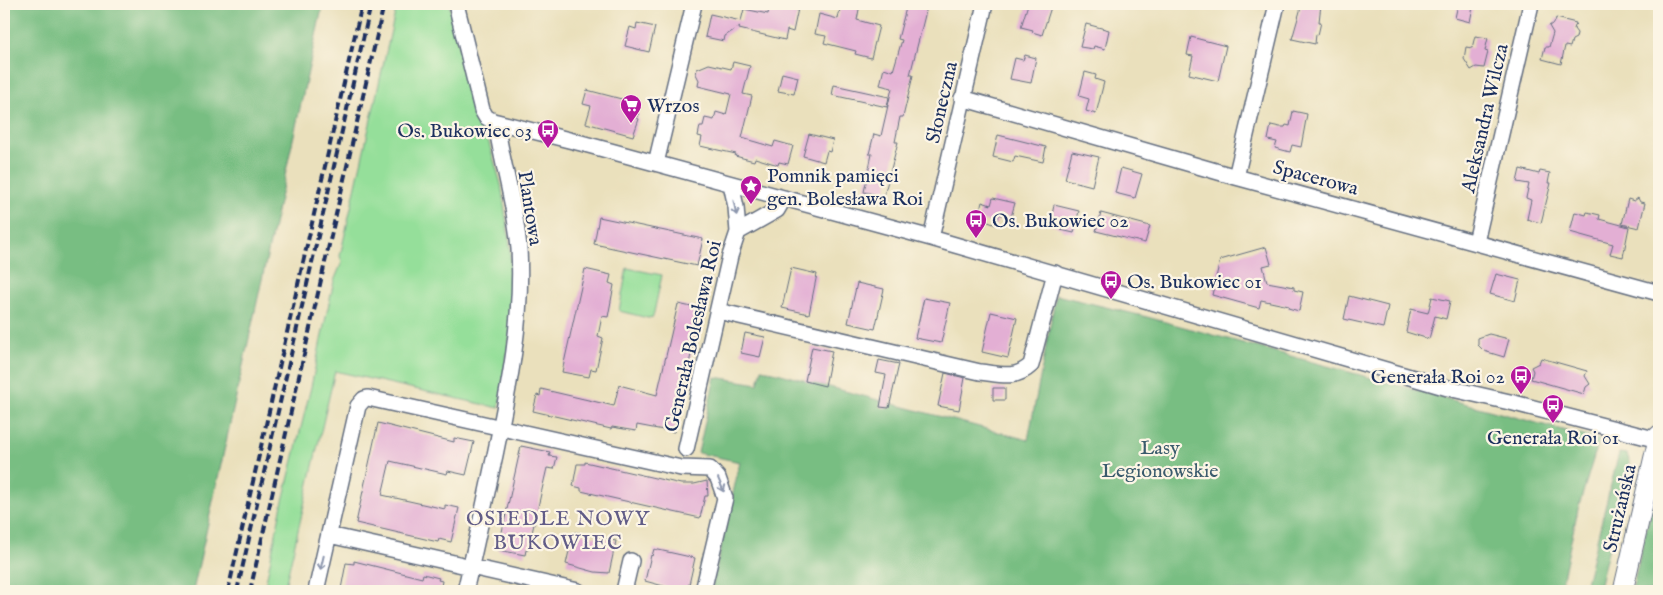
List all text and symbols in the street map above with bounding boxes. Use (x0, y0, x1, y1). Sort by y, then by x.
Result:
street label: Aleksandra Wilcza (1456, 41, 1515, 196)
street label: Słoneczna (921, 59, 964, 146)
supermarket icon: Wrzos (619, 93, 643, 124)
place label: Wrzos (647, 94, 699, 119)
bus stop icon: Os. Bukowiec 03 (536, 118, 560, 149)
place label: Os. Bukowiec 03 (397, 119, 532, 144)
street label: Spacerowa (1270, 155, 1361, 202)
place label: Pomnik pamięci gen. Bolesława Roi (767, 164, 923, 212)
street label: Plantowa (511, 169, 548, 248)
place icon: Pomnik pamięci gen. Bolesława Roi (739, 174, 763, 205)
one-way arrow (731, 199, 740, 215)
bus stop icon: Os. Bukowiec 02 (964, 208, 988, 239)
place label: Os. Bukowiec 02 (992, 209, 1129, 234)
street label: Generała Bolesława Roi (659, 238, 728, 435)
bus stop icon: Os. Bukowiec 01 (1099, 269, 1123, 300)
place label: Os. Bukowiec 01 (1127, 270, 1262, 295)
bus stop icon: Generała Roi 02 (1509, 364, 1533, 395)
place label: Generała Roi 02 (1371, 365, 1505, 390)
bus stop icon: Generała Roi 01 (1541, 393, 1565, 424)
place label: Generała Roi 01 (1487, 426, 1619, 451)
park label: Lasy Legionowskie (1102, 436, 1218, 484)
street label: Strużańska (1598, 461, 1643, 555)
one-way arrow (716, 477, 726, 492)
district label: OSIEDLE NOWY BUKOWIEC (466, 506, 651, 557)
one-way arrow (317, 555, 326, 571)

